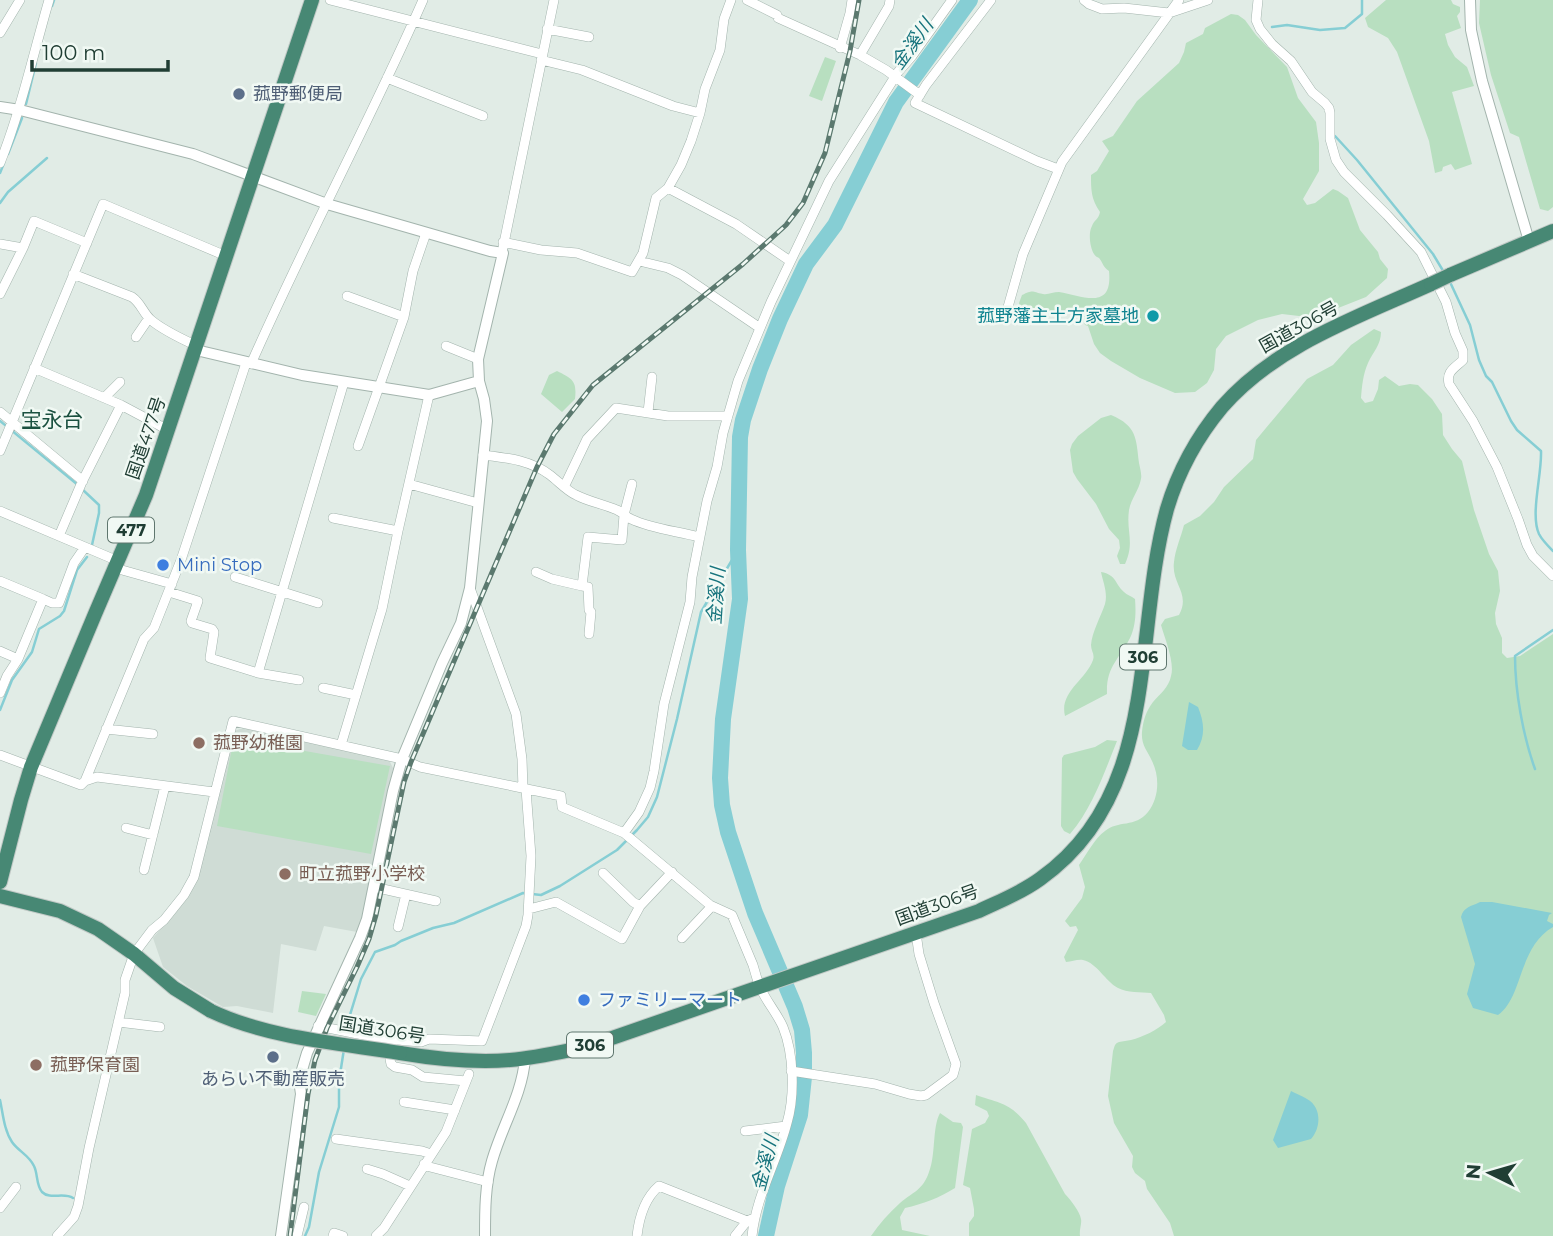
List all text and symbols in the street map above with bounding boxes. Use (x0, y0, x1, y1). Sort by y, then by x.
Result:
water label: 金溪川 (886, 13, 939, 74)
scale bar (32, 28, 168, 72)
text: 100 m (42, 40, 105, 65)
place label: 菰野郵便局 (253, 83, 343, 105)
marker: 菰野郵便局 (231, 86, 247, 102)
street label: 国道306号 (1256, 296, 1342, 358)
place label: 菰野藩主土方家墓地 (977, 305, 1139, 327)
marker: 菰野藩主土方家墓地 (1145, 308, 1161, 324)
street label: 国道477号 (122, 394, 170, 482)
district label: 宝永台 (21, 407, 84, 432)
road number: 477 (108, 517, 154, 542)
place label: Mini Stop (177, 554, 262, 576)
marker: Mini Stop (155, 557, 171, 573)
water label: 金溪川 (703, 565, 730, 625)
road number: 306 (1120, 644, 1166, 670)
place label: 菰野幼稚園 (213, 732, 303, 754)
marker: 菰野幼稚園 (191, 735, 207, 751)
place label: 町立菰野小学校 (299, 863, 425, 885)
marker: 町立菰野小学校 (277, 866, 293, 882)
street label: 国道306号 (892, 880, 982, 930)
place label: ファミリーマート (598, 989, 742, 1011)
marker: ファミリーマート (576, 992, 592, 1008)
street label: 国道306号 (337, 1012, 427, 1048)
road number: 306 (567, 1032, 613, 1058)
marker: あらい不動産販売 (265, 1049, 281, 1065)
place label: 菰野保育園 (50, 1054, 140, 1076)
marker: 菰野保育園 (28, 1057, 44, 1073)
place label: あらい不動産販売 (201, 1068, 345, 1090)
water label: 金溪川 (747, 1131, 784, 1194)
north arrow (1455, 1138, 1525, 1208)
text: N (1461, 1163, 1486, 1180)

